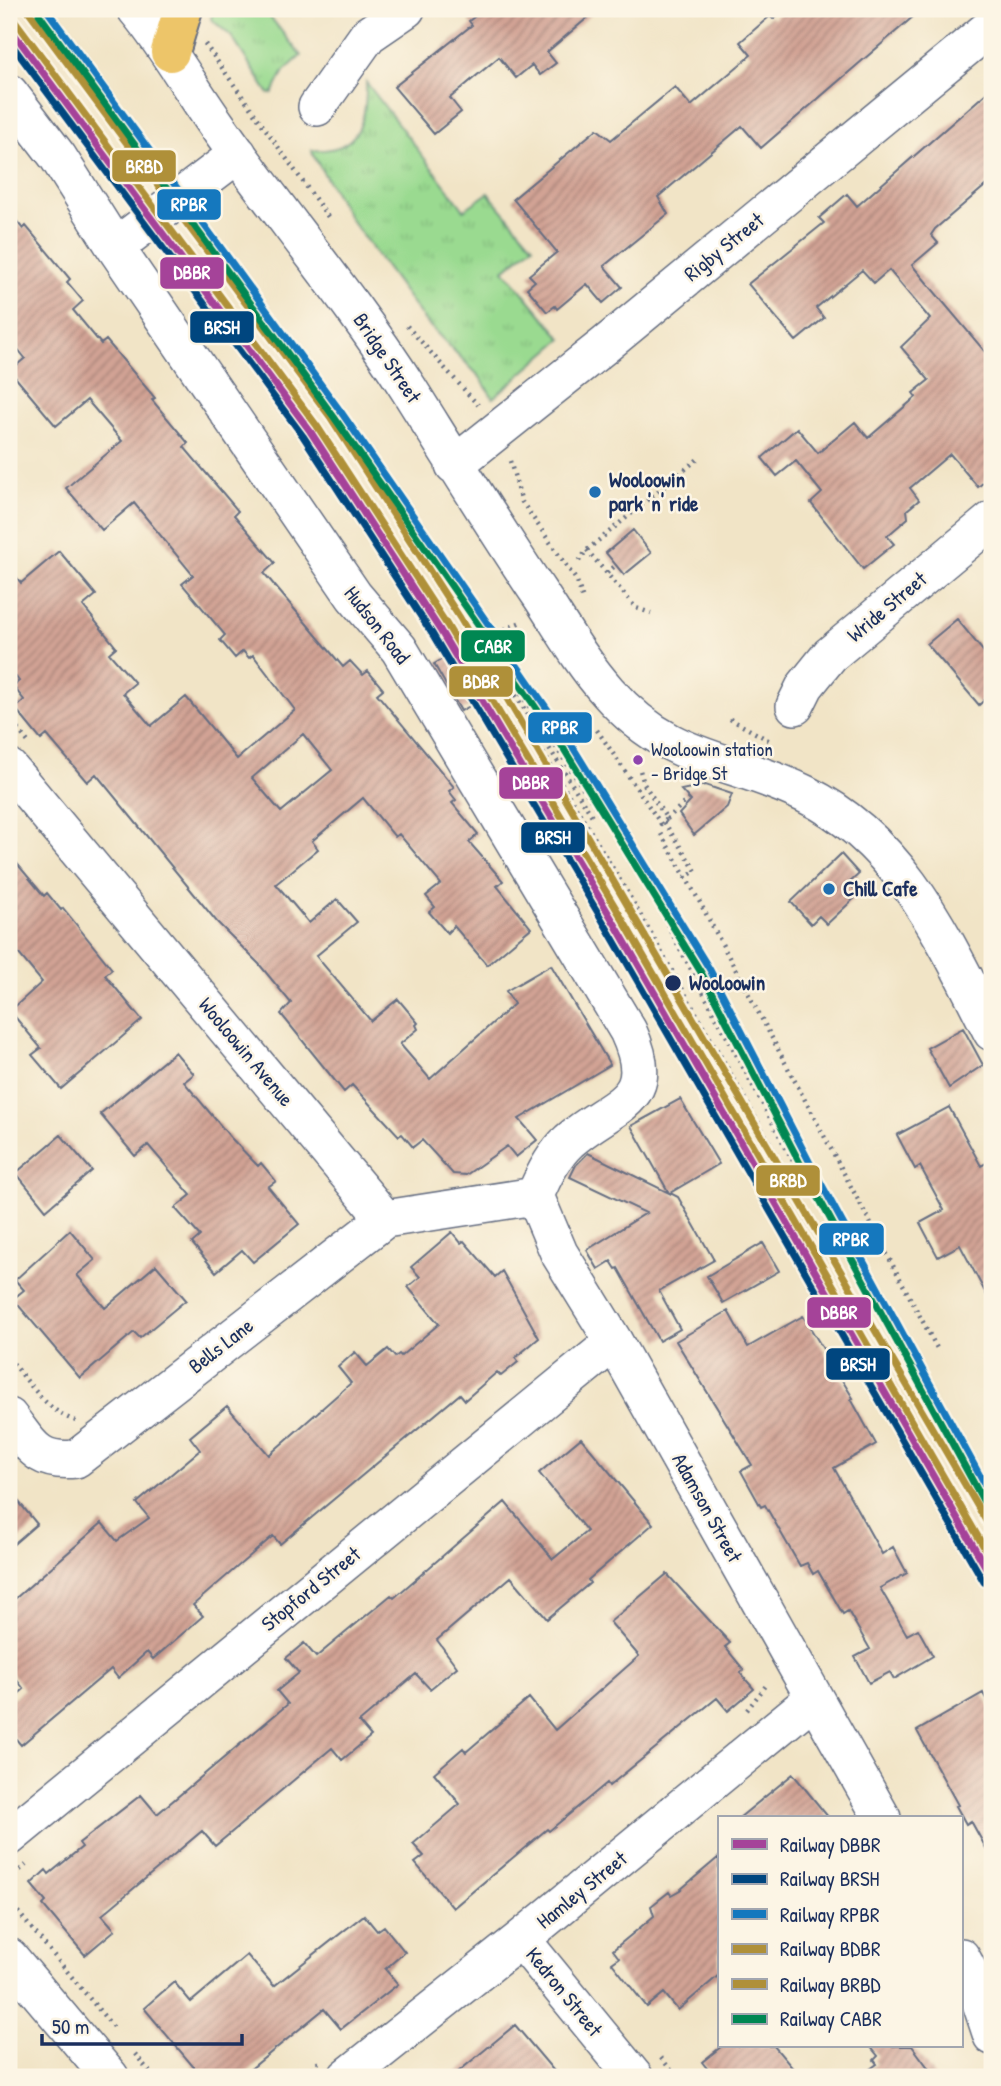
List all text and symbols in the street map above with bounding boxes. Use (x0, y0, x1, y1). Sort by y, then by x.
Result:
line badge: BRBD (111, 149, 177, 183)
text: BRBD (126, 153, 163, 179)
line badge: RPBR (156, 188, 222, 221)
text: RPBR (171, 191, 207, 217)
street label: Rigby Street (678, 205, 770, 288)
line badge: DBBR (159, 256, 225, 290)
text: DBBR (174, 259, 211, 285)
street label: Bridge Street (347, 307, 429, 409)
line badge: BRSH (189, 310, 255, 344)
text: BRSH (204, 314, 240, 340)
place label: Wooloowin park 'n' ride (609, 465, 699, 519)
marker: Wooloowin park 'n' ride (587, 484, 603, 500)
street label: Wride Street (841, 564, 933, 649)
street label: Hudson Road (338, 580, 417, 670)
line badge: CABR (460, 629, 526, 663)
text: CABR (474, 633, 512, 659)
line badge: BDBR (448, 665, 514, 698)
text: BDBR (463, 668, 500, 694)
line badge: RPBR (527, 711, 593, 744)
text: RPBR (542, 714, 578, 740)
place label: Wooloowin station - Bridge St (651, 736, 773, 786)
marker: Wooloowin station - Bridge St (631, 753, 645, 767)
line badge: DBBR (498, 766, 564, 800)
text: DBBR (513, 769, 550, 795)
line badge: BRSH (520, 821, 586, 854)
text: BRSH (535, 824, 571, 850)
place label: Chill Cafe (843, 874, 918, 903)
marker: Chill Cafe (821, 881, 837, 897)
place label: Wooloowin (689, 968, 765, 997)
marker: Wooloowin (663, 973, 683, 993)
street label: Wooloowin Avenue (192, 991, 301, 1112)
line badge: BRBD (755, 1164, 821, 1197)
text: BRBD (770, 1167, 807, 1193)
line badge: RPBR (818, 1222, 885, 1256)
text: RPBR (833, 1226, 869, 1252)
line badge: DBBR (806, 1296, 872, 1329)
text: DBBR (821, 1299, 858, 1325)
street label: Bells Lane (182, 1311, 259, 1380)
line badge: BRSH (825, 1347, 891, 1381)
text: BRSH (840, 1351, 876, 1377)
street label: Adamson Street (665, 1448, 750, 1568)
street label: Stopford Street (255, 1539, 367, 1638)
legend (718, 1816, 962, 2048)
text: Railway DBBR (780, 1830, 881, 1859)
street label: Hamley Street (530, 1844, 634, 1935)
text: Railway BRSH (780, 1864, 880, 1893)
text: Railway RPBR (780, 1900, 880, 1929)
text: Railway BDBR (780, 1934, 881, 1963)
street label: Kedron Street (519, 1941, 610, 2043)
text: Railway BRBD (780, 1970, 881, 1999)
scale bar (42, 2002, 242, 2046)
text: Railway CABR (780, 2004, 882, 2033)
text: 50 m (52, 2012, 89, 2041)

